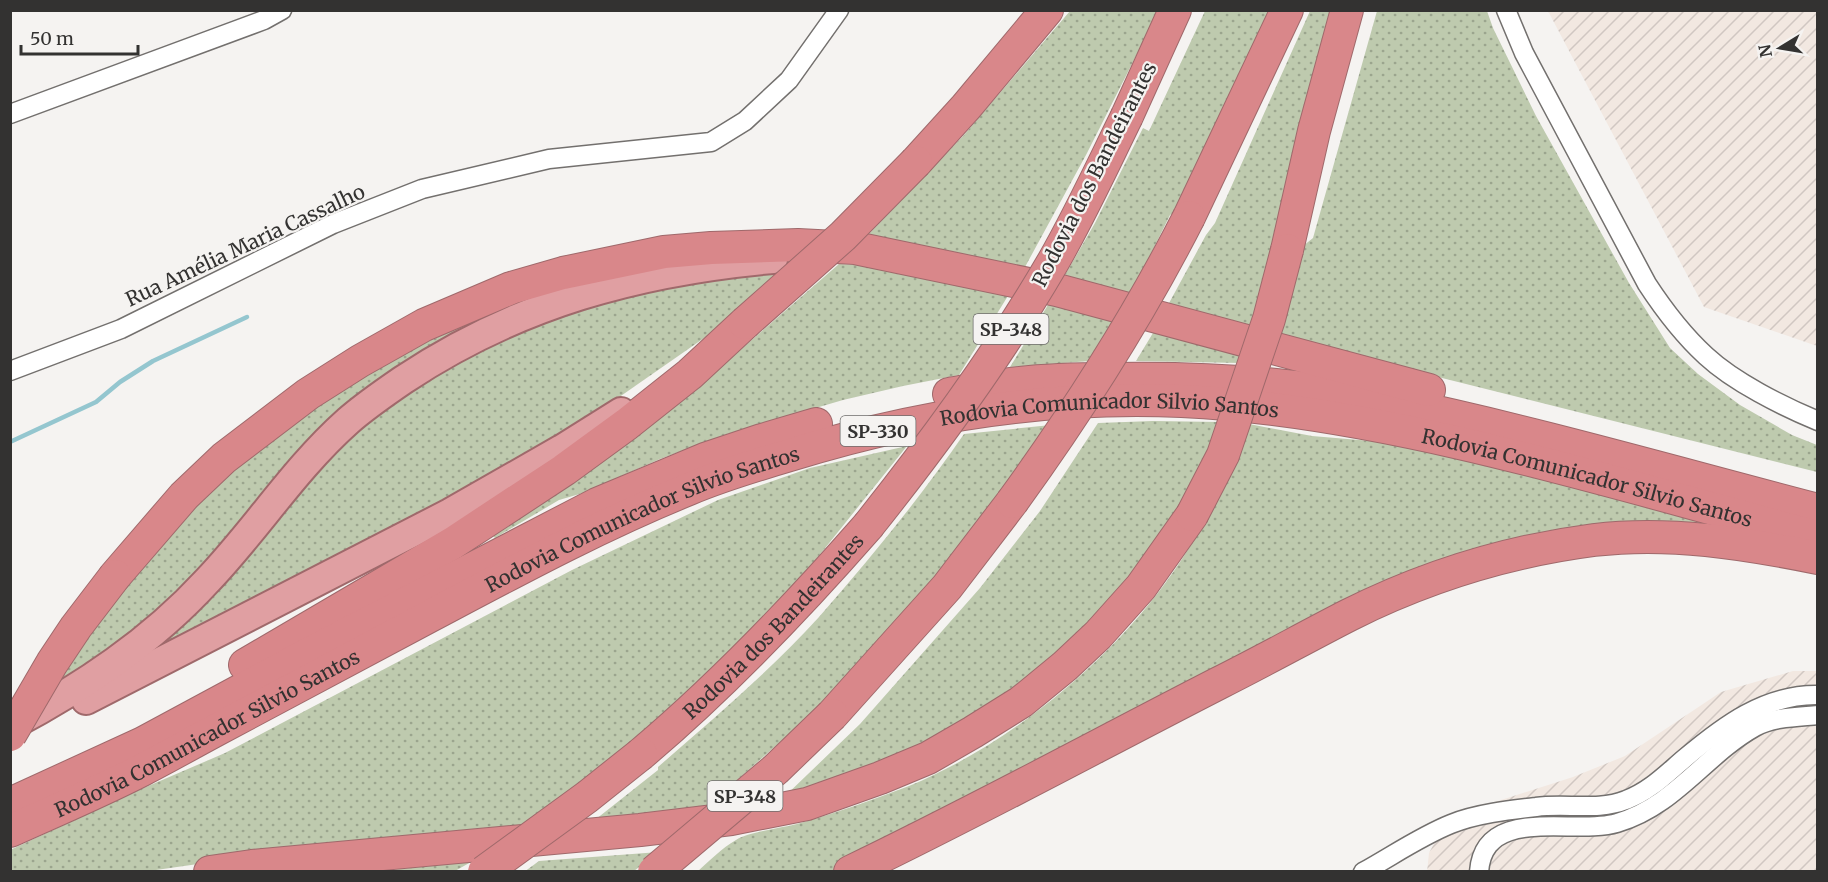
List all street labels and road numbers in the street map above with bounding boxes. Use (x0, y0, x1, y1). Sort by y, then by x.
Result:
street label: Rodovia dos Bandeirantes (1026, 58, 1162, 290)
street label: Rua Amélia Maria Cassalho (121, 178, 369, 312)
road number: SP-348 (974, 314, 1048, 344)
street label: Rodovia Comunicador Silvio Santos (938, 388, 1280, 430)
road number: SP-330 (840, 416, 916, 446)
street label: Rodovia Comunicador Silvio Santos (1420, 422, 1755, 532)
street label: Rodovia Comunicador Silvio Santos (481, 440, 802, 597)
street label: Rodovia dos Bandeirantes (677, 528, 868, 724)
street label: Rodovia Comunicador Silvio Santos (50, 643, 364, 822)
road number: SP-348 (708, 781, 783, 811)

